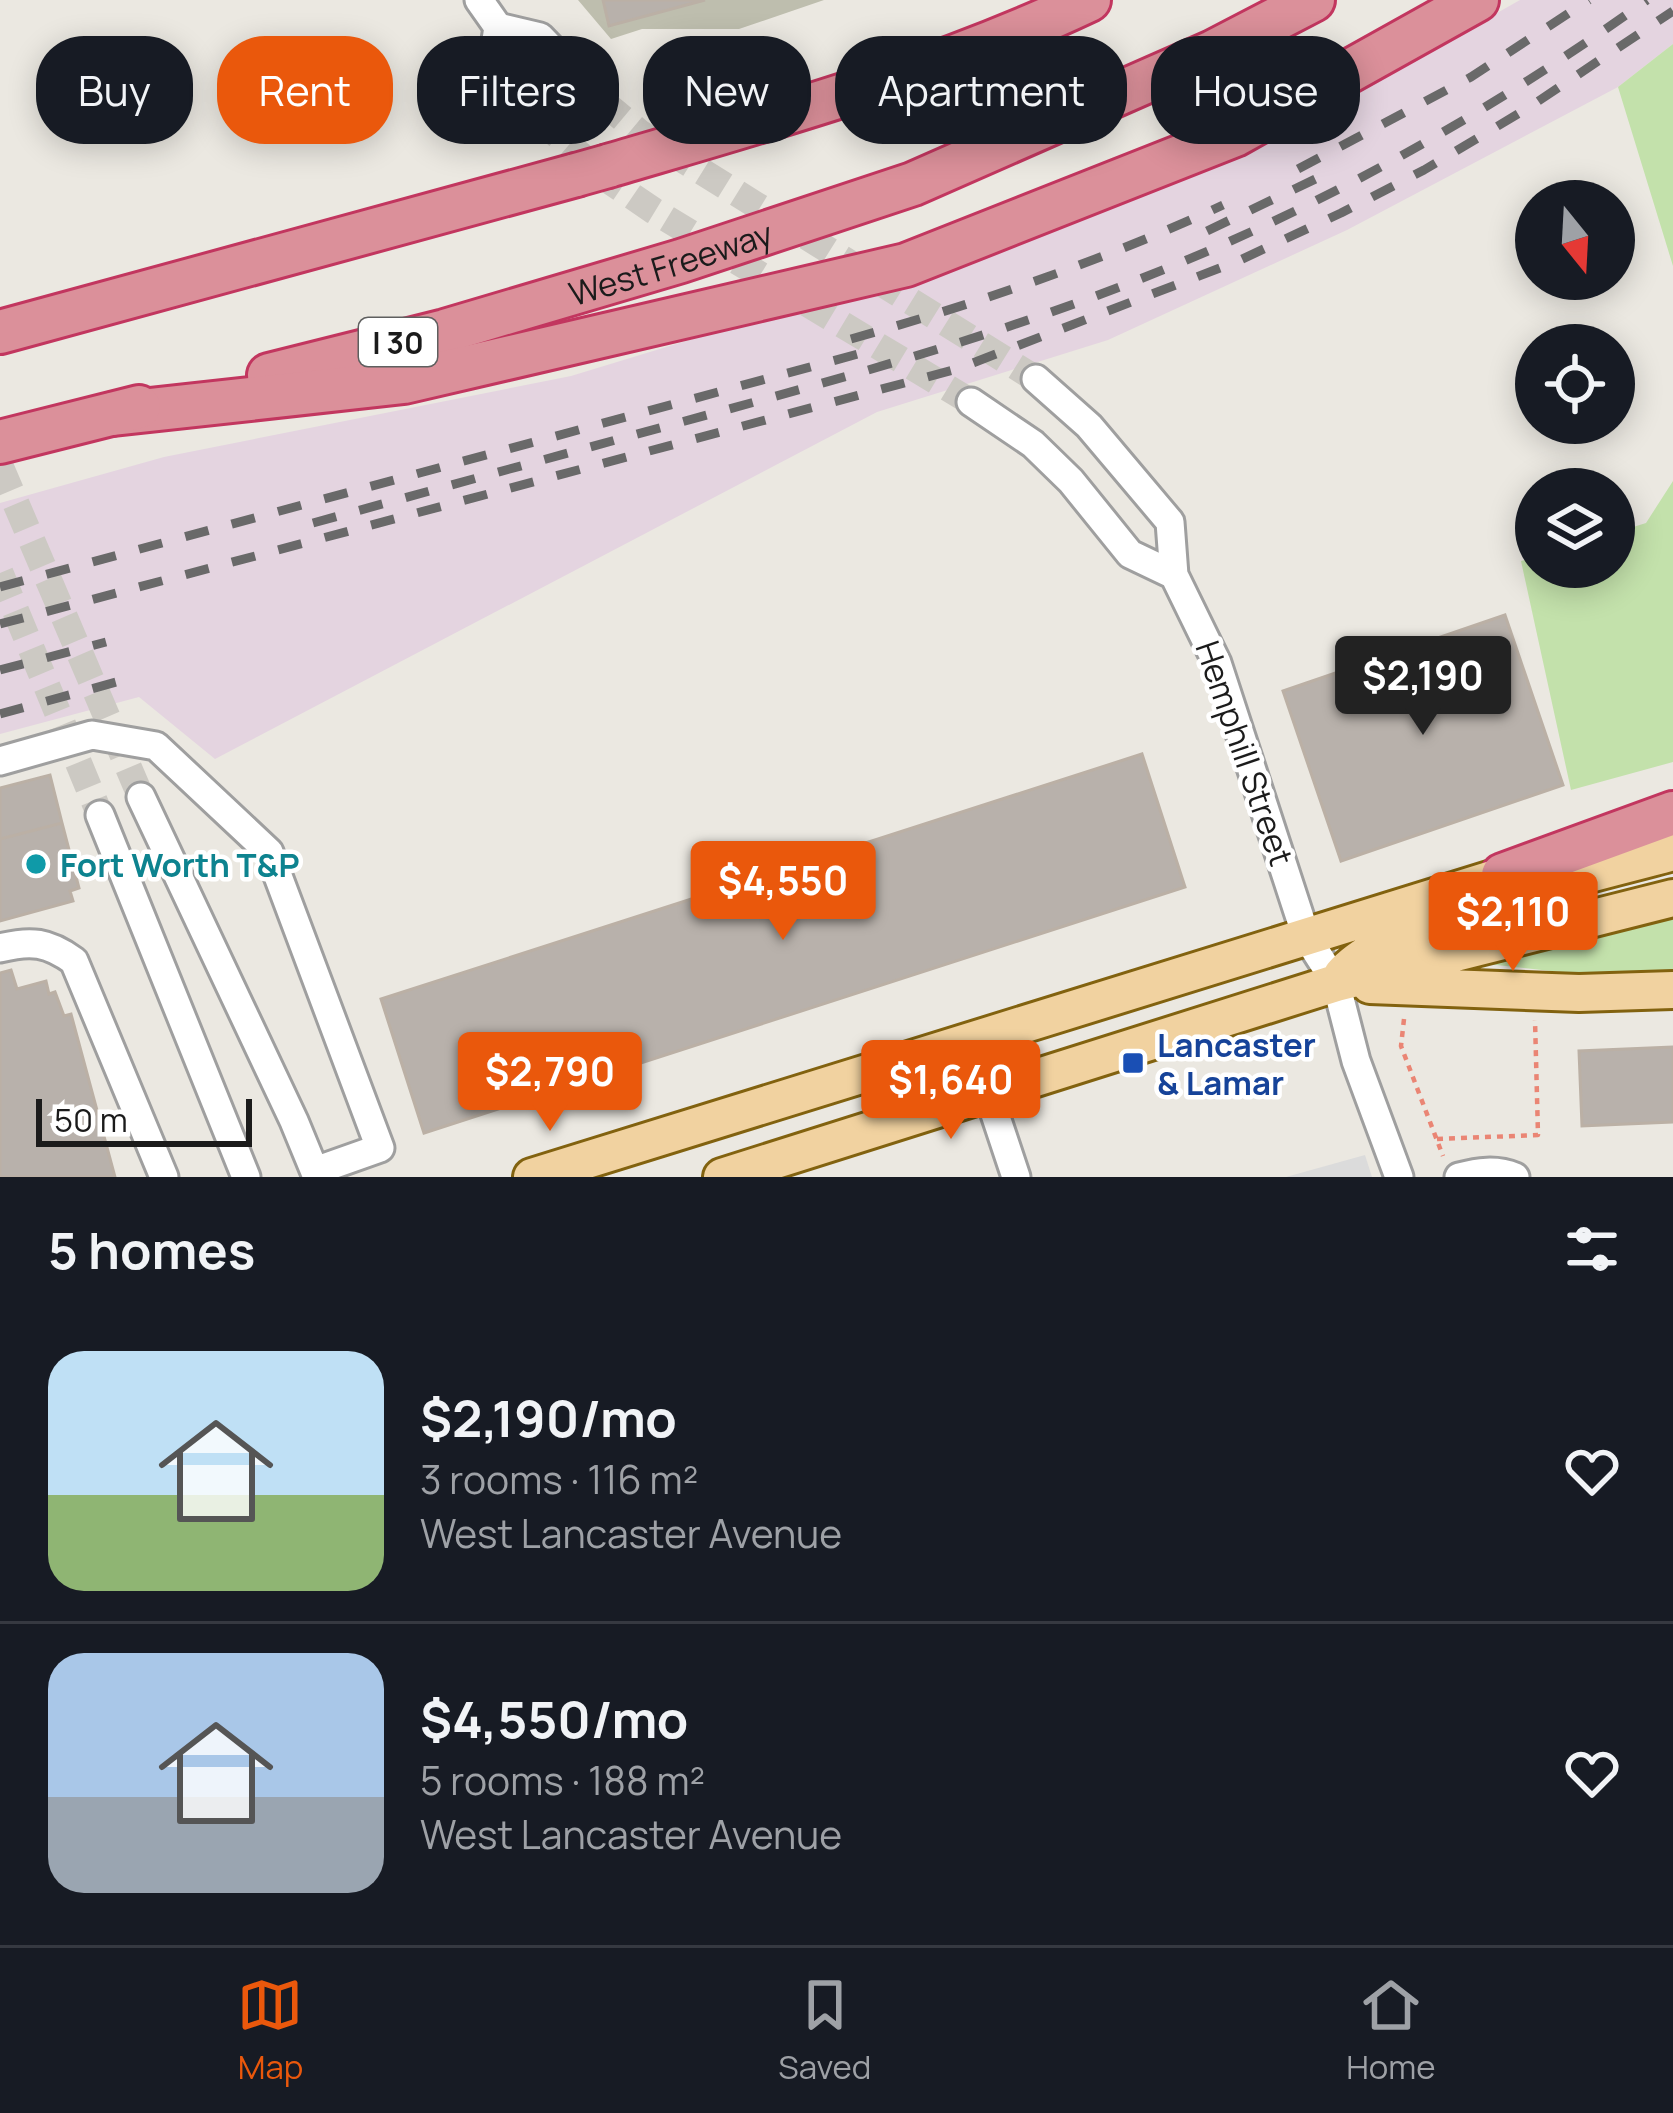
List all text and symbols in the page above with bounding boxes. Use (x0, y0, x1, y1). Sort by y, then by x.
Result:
chip: Buy (36, 36, 193, 144)
chip: Rent (217, 36, 393, 144)
chip: Filters (417, 36, 619, 144)
chip: New (643, 36, 811, 144)
chip: Apartment (835, 36, 1127, 144)
chip: House (1151, 36, 1360, 144)
north arrow (1515, 180, 1635, 300)
map controls (1515, 180, 1635, 588)
street label: West Freeway (564, 210, 778, 316)
road number: I 30 (359, 318, 437, 366)
button: locate (1515, 324, 1635, 444)
button: layers (1515, 468, 1635, 588)
street label: Hemphill Street (1185, 635, 1305, 871)
pin: $2,190 (1325, 636, 1521, 738)
text: $2,190 (1362, 648, 1484, 702)
pin: $4,550 (685, 841, 881, 943)
place label: Fort Worth T&P (60, 842, 300, 887)
marker: Fort Worth T&P (23, 851, 49, 877)
text: $4,550 (718, 853, 848, 907)
pin: $2,110 (1415, 872, 1611, 974)
text: $2,110 (1456, 884, 1570, 938)
place label: Lancaster & Lamar (1157, 1022, 1316, 1105)
pin: $2,790 (452, 1032, 648, 1134)
pin: $1,640 (853, 1040, 1049, 1142)
text: $2,790 (485, 1044, 615, 1098)
marker: Lancaster & Lamar (1120, 1050, 1146, 1076)
text: $1,640 (888, 1052, 1014, 1106)
scale bar (36, 1093, 252, 1146)
text: 50 m (54, 1097, 128, 1142)
text: 5 homes (48, 1215, 255, 1284)
icon: filters (1559, 1216, 1625, 1282)
text: $2,190/mo (420, 1383, 677, 1452)
icon: home (144, 1399, 288, 1543)
icon: heart (1559, 1438, 1625, 1504)
text: 3 rooms · 116 m² (420, 1452, 698, 1506)
text: West Lancaster Avenue (420, 1506, 842, 1560)
text: $4,550/mo (420, 1684, 688, 1753)
icon: home (144, 1701, 288, 1845)
icon: heart (1559, 1740, 1625, 1806)
text: 5 rooms · 188 m² (420, 1753, 705, 1807)
text: West Lancaster Avenue (420, 1807, 842, 1861)
tab: Map (237, 1972, 303, 2089)
tab: Saved (778, 1972, 871, 2089)
tab: Home (1346, 1972, 1436, 2089)

